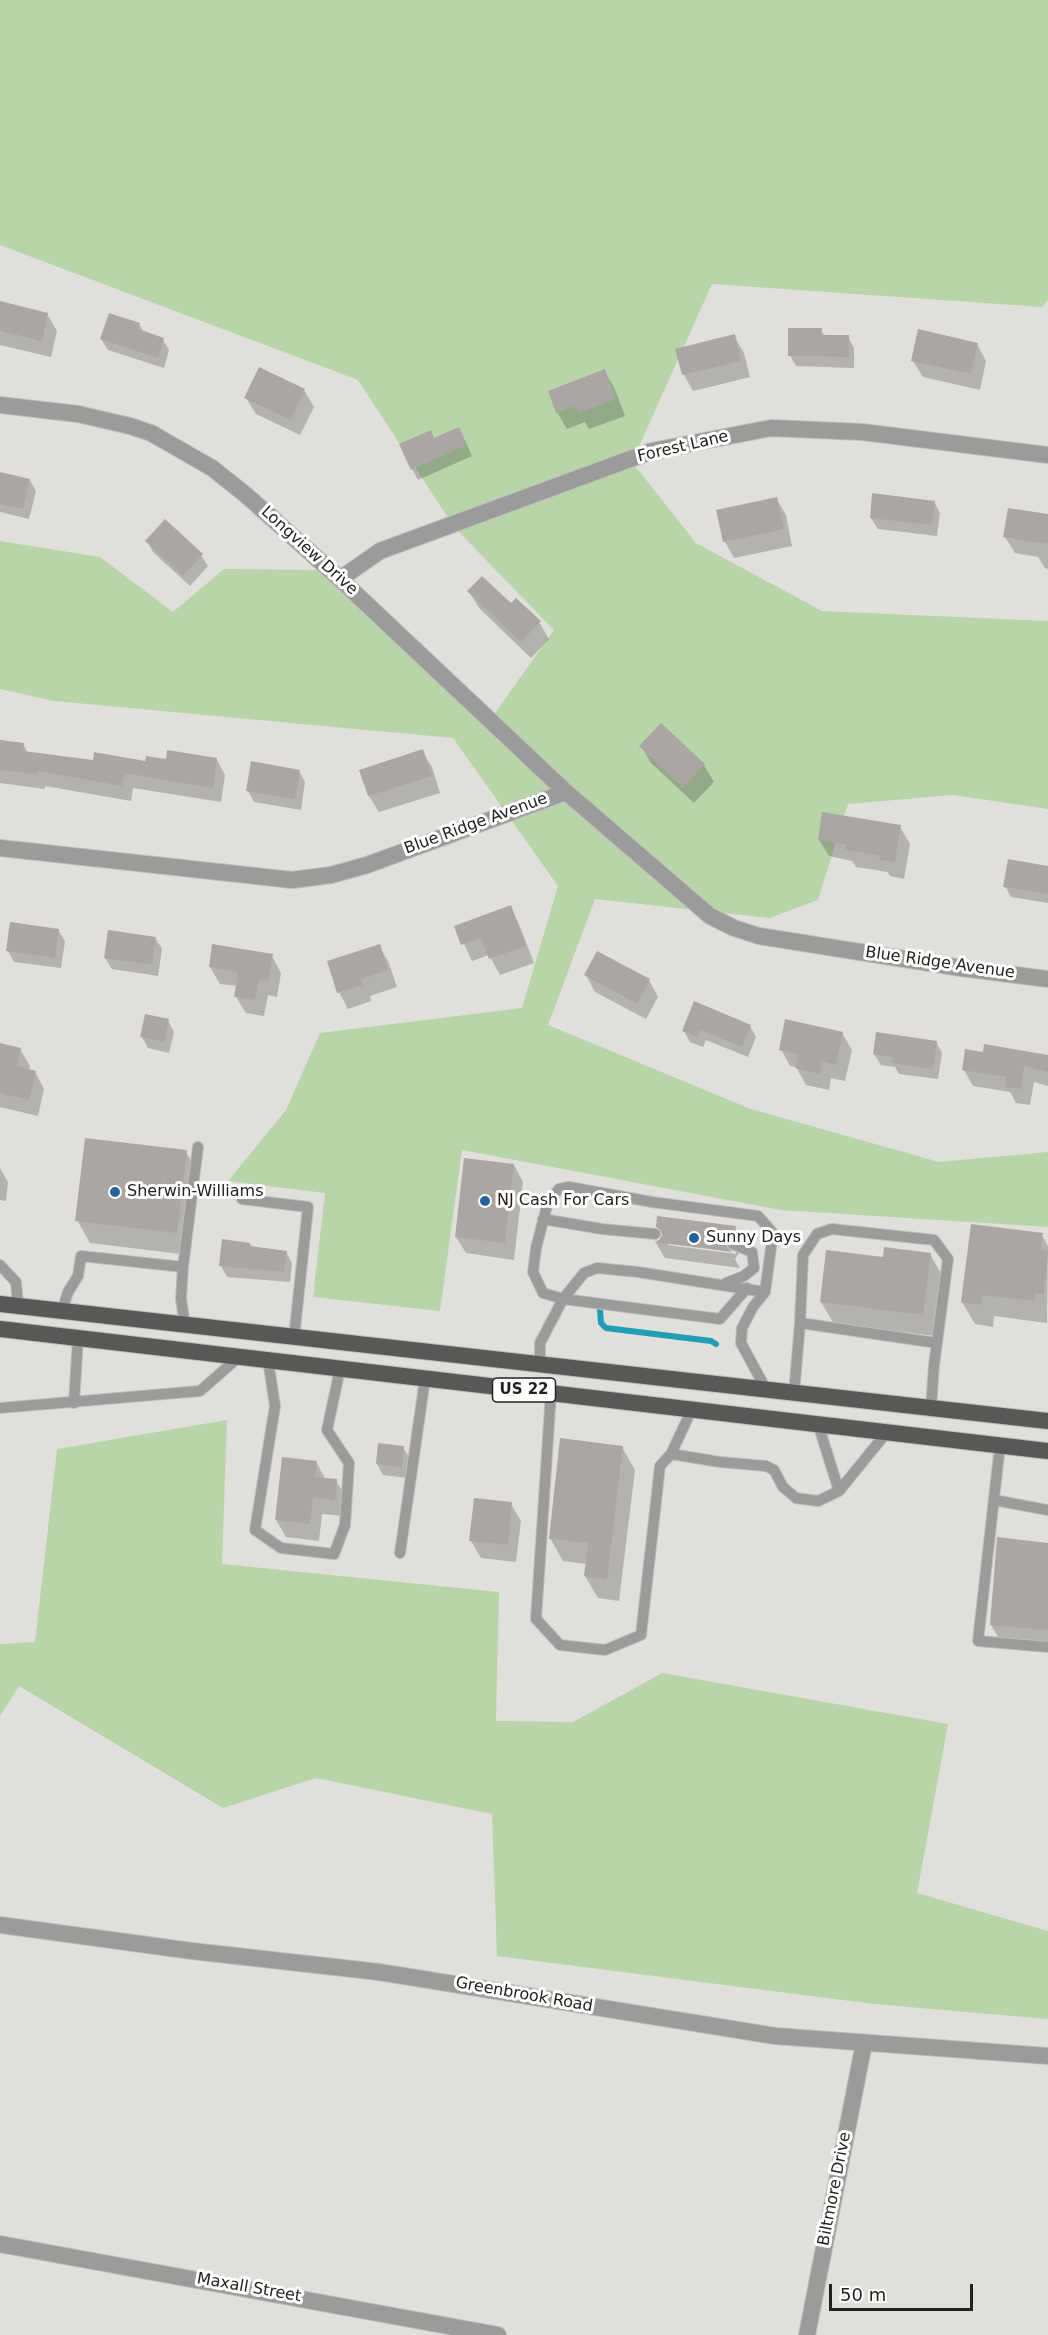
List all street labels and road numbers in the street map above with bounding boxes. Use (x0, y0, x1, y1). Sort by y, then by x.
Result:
street label: Forest Lane (636, 427, 730, 467)
street label: Longview Drive (257, 503, 361, 599)
street label: Blue Ridge Avenue (402, 789, 550, 859)
street label: Blue Ridge Avenue (864, 943, 1016, 983)
road number: US 22 (492, 1378, 556, 1402)
street label: Greenbrook Road (454, 1973, 594, 2017)
street label: Biltmore Drive (815, 2131, 855, 2247)
street label: Maxall Street (195, 2269, 303, 2307)

